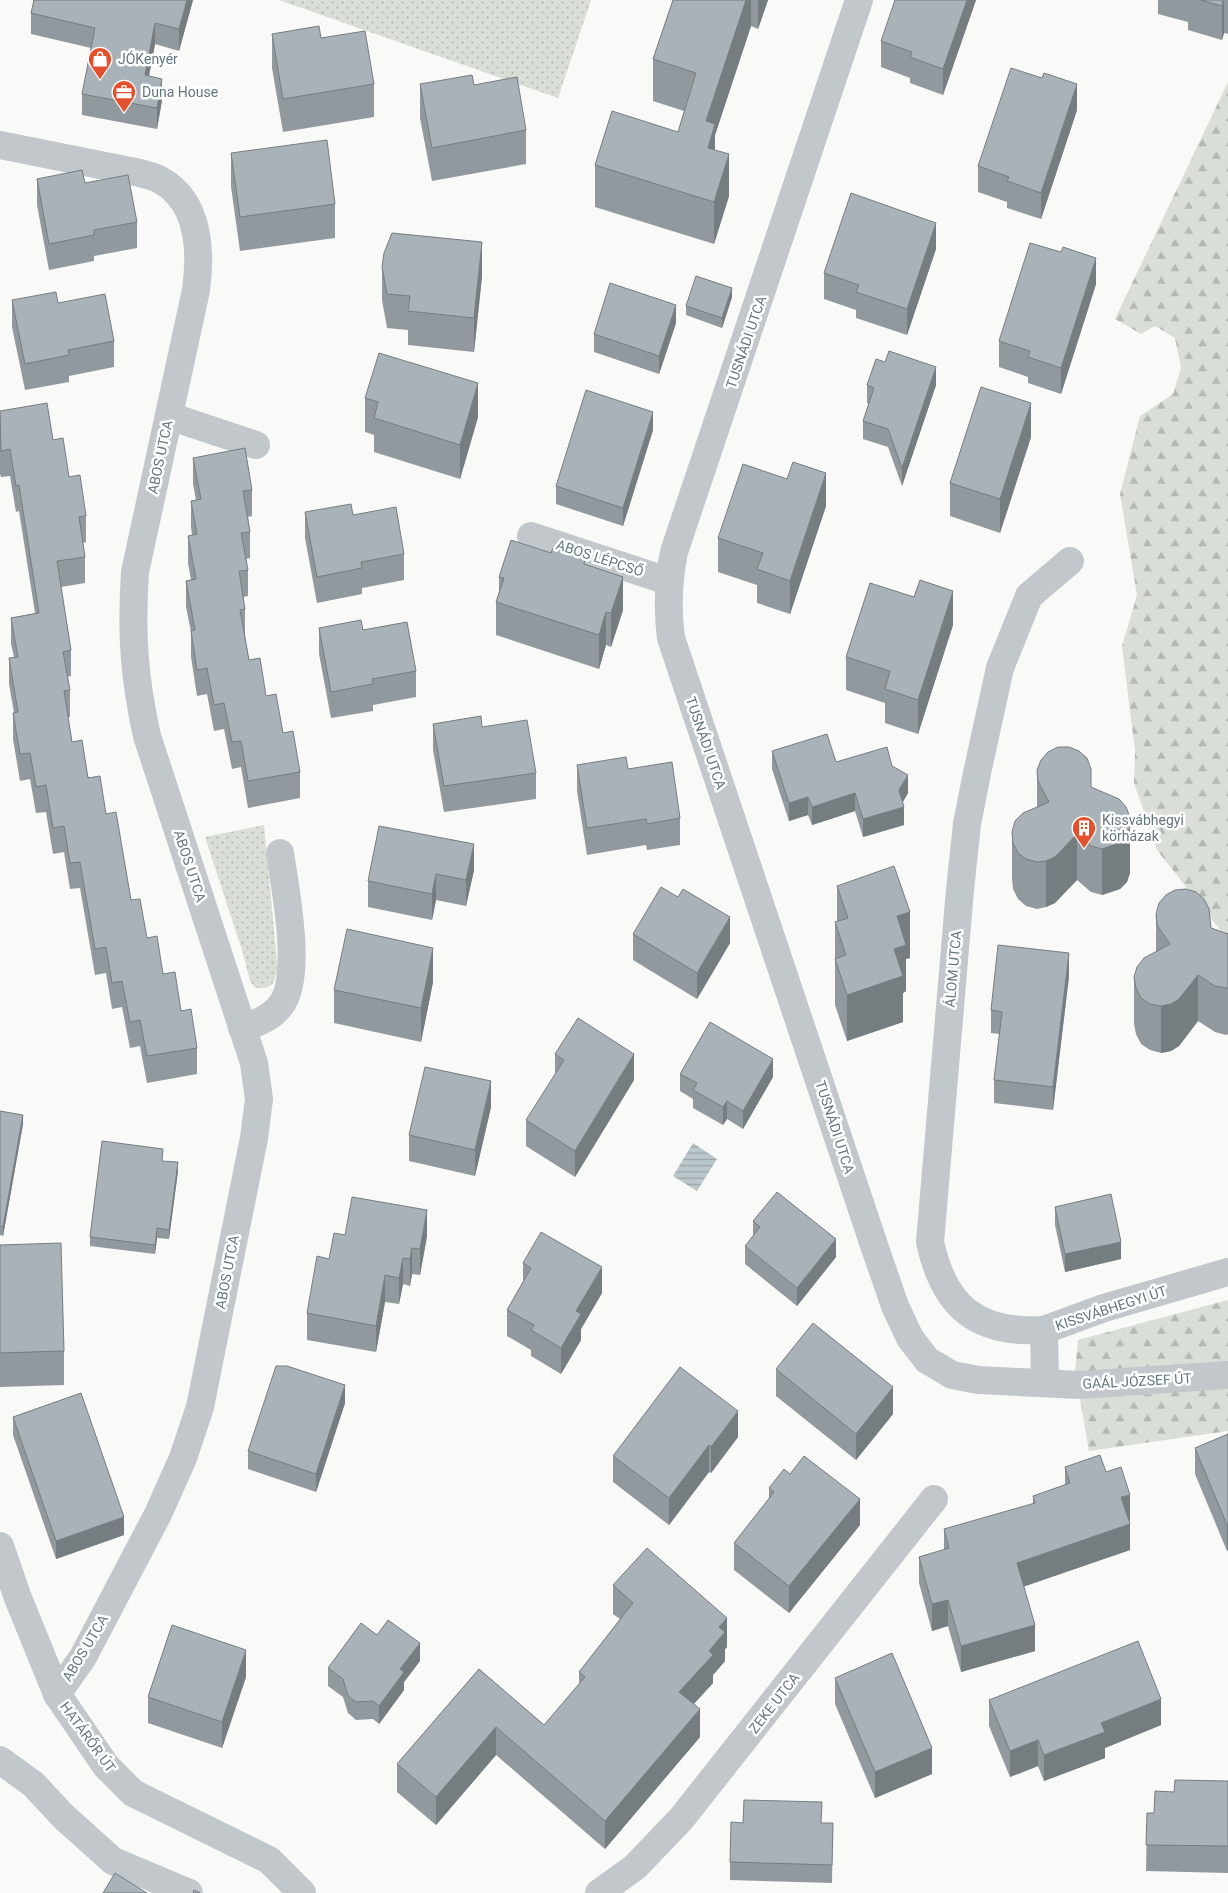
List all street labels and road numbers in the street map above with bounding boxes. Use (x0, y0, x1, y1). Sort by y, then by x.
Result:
street label: TUSNÁDI UTCA (722, 293, 769, 390)
street label: ABOS UTCA (144, 419, 176, 495)
street label: ABOS LÉPCSŐ (554, 535, 646, 580)
street label: TUSNÁDI UTCA (683, 694, 730, 791)
street label: ABOS UTCA (171, 828, 209, 904)
street label: ÁLOM UTCA (941, 930, 964, 1008)
street label: TUSNÁDI UTCA (812, 1078, 859, 1176)
street label: ABOS UTCA (212, 1234, 242, 1310)
street label: KISSVÁBHEGYI ÚT (1053, 1281, 1169, 1334)
street label: GAÁL JÓZSEF ÚT (1082, 1369, 1193, 1392)
street label: ABOS UTCA (59, 1612, 111, 1684)
street label: ZEKE UTCA (746, 1670, 802, 1736)
street label: HATÁRŐR ÚT (57, 1698, 120, 1776)

